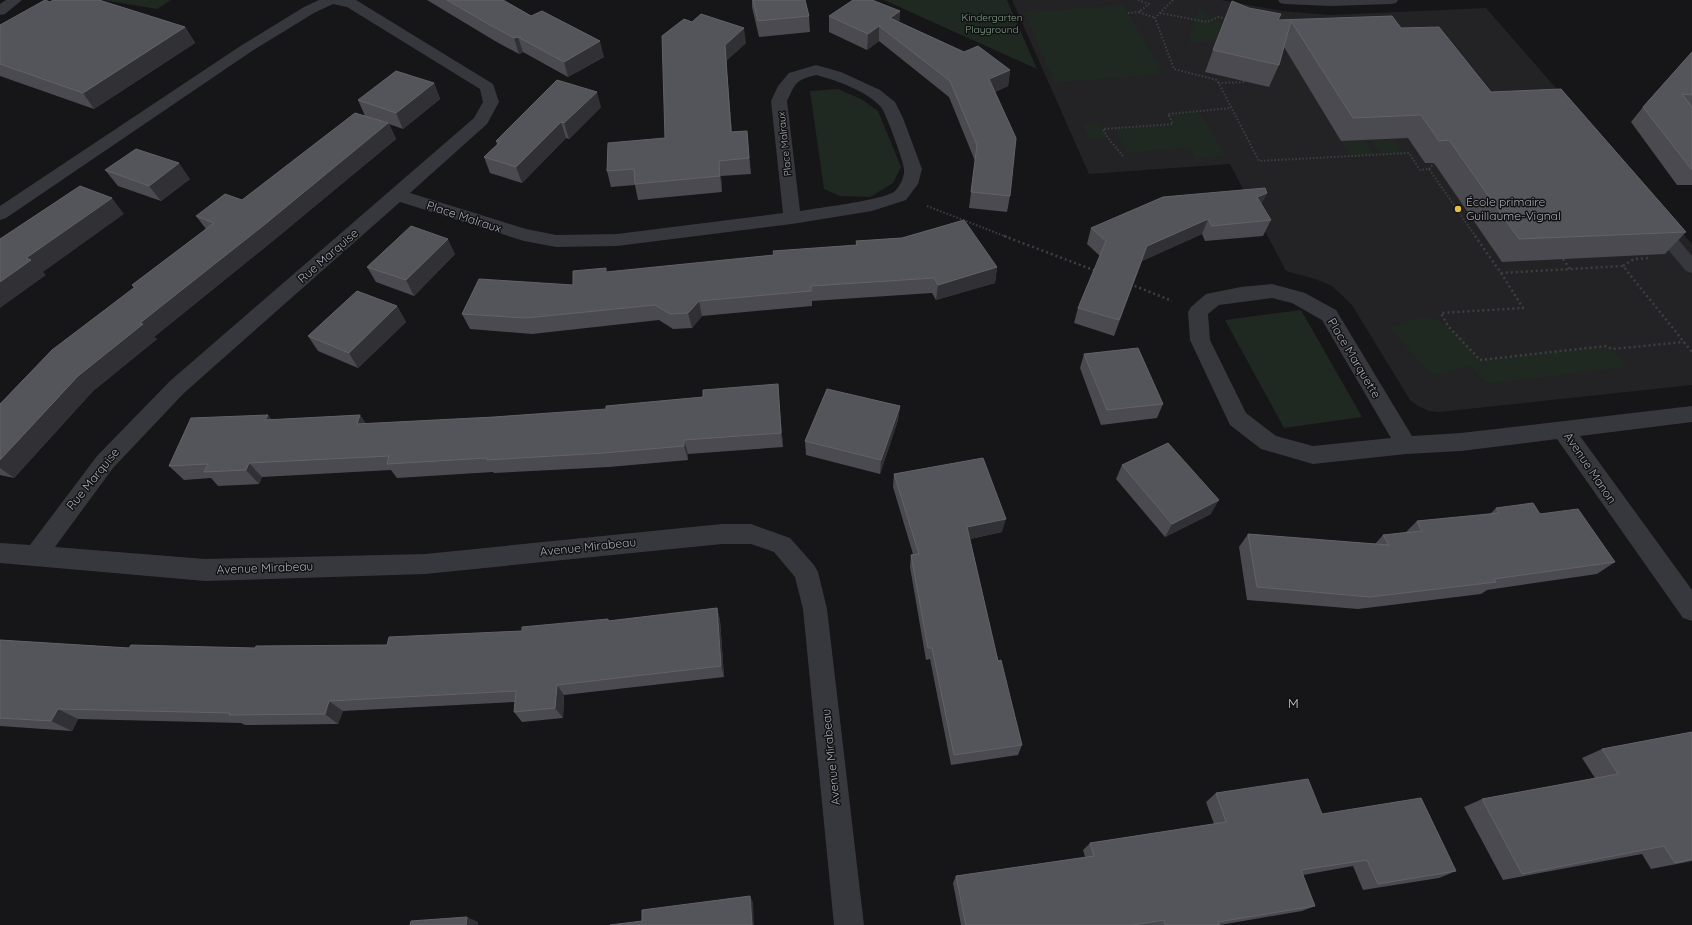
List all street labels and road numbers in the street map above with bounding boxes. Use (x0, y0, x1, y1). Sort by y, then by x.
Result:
street label: Place Malraux (775, 111, 794, 177)
street label: Place Malraux (425, 197, 504, 236)
street label: Rue Marquise (294, 225, 361, 286)
street label: Place Marquette (1325, 315, 1384, 401)
street label: Avenue Manon (1561, 429, 1620, 506)
street label: Rue Marquise (63, 444, 122, 513)
street label: Avenue Mirabeau (539, 534, 637, 559)
street label: Avenue Mirabeau (216, 558, 314, 577)
street label: Avenue Mirabeau (818, 708, 843, 806)

